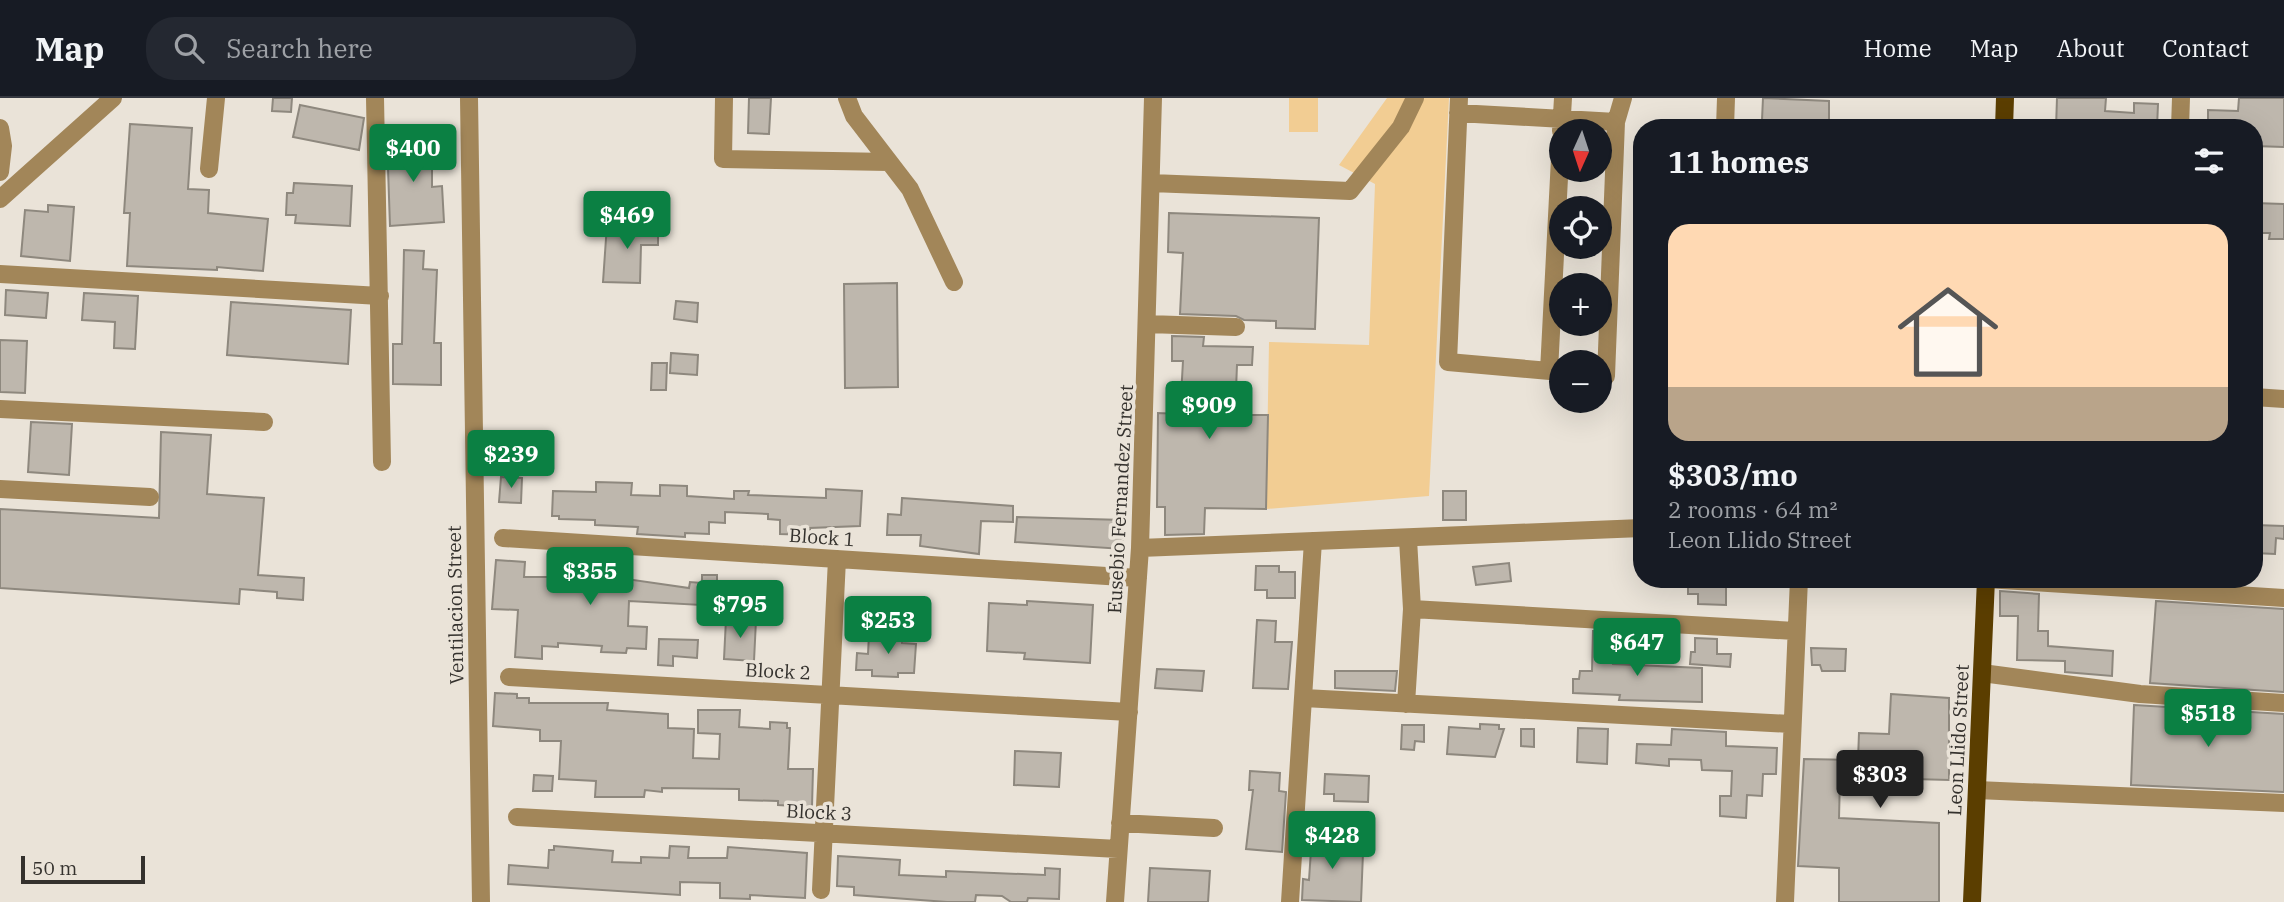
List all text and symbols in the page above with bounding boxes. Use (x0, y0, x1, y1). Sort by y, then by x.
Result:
search box (146, 17, 636, 80)
text: Map (35, 27, 104, 70)
icon: search (170, 29, 208, 67)
text: Search here (226, 31, 373, 65)
text: Home (1864, 32, 1932, 64)
text: Map (1970, 32, 2018, 64)
text: About (2056, 32, 2124, 64)
text: Contact (2162, 32, 2249, 64)
north arrow (1549, 119, 1612, 182)
map controls (1549, 119, 1612, 413)
pin: $400 (372, 125, 454, 184)
text: $400 (385, 132, 441, 162)
text: 11 homes (1668, 142, 1809, 181)
icon: filters (2190, 142, 2228, 180)
pin: $469 (586, 192, 668, 251)
button: locate (1549, 196, 1612, 259)
text: $469 (599, 199, 655, 229)
icon: home (1885, 269, 2011, 395)
button: + (1549, 273, 1612, 336)
button: − (1549, 350, 1612, 413)
pin: $909 (1168, 382, 1250, 441)
street label: Eusebio Fernandez Street (1102, 384, 1138, 614)
text: $909 (1181, 389, 1237, 419)
pin: $239 (470, 430, 552, 490)
text: $239 (483, 438, 539, 468)
text: $303/mo (1668, 455, 1798, 494)
text: 2 rooms · 64 m² (1668, 494, 1838, 524)
street label: Block 1 (788, 523, 856, 551)
text: Leon Llido Street (1668, 524, 1852, 554)
street label: Ventilacion Street (442, 525, 468, 685)
pin: $355 (549, 547, 631, 607)
text: $355 (562, 555, 618, 585)
pin: $795 (699, 580, 781, 640)
text: $795 (712, 588, 768, 618)
pin: $253 (847, 596, 929, 656)
text: $253 (860, 604, 916, 634)
pin: $647 (1596, 618, 1678, 678)
text: $647 (1609, 626, 1665, 656)
street label: Block 2 (744, 657, 812, 685)
street label: Leon Llido Street (1942, 663, 1974, 816)
pin: $518 (2167, 690, 2249, 749)
text: $518 (2180, 697, 2236, 727)
pin: $303 (1839, 750, 1921, 810)
text: $303 (1852, 758, 1908, 788)
street label: Block 3 (785, 798, 853, 826)
pin: $428 (1291, 812, 1373, 871)
text: $428 (1304, 819, 1360, 849)
scale bar (21, 853, 145, 885)
text: 50 m (32, 856, 77, 880)

